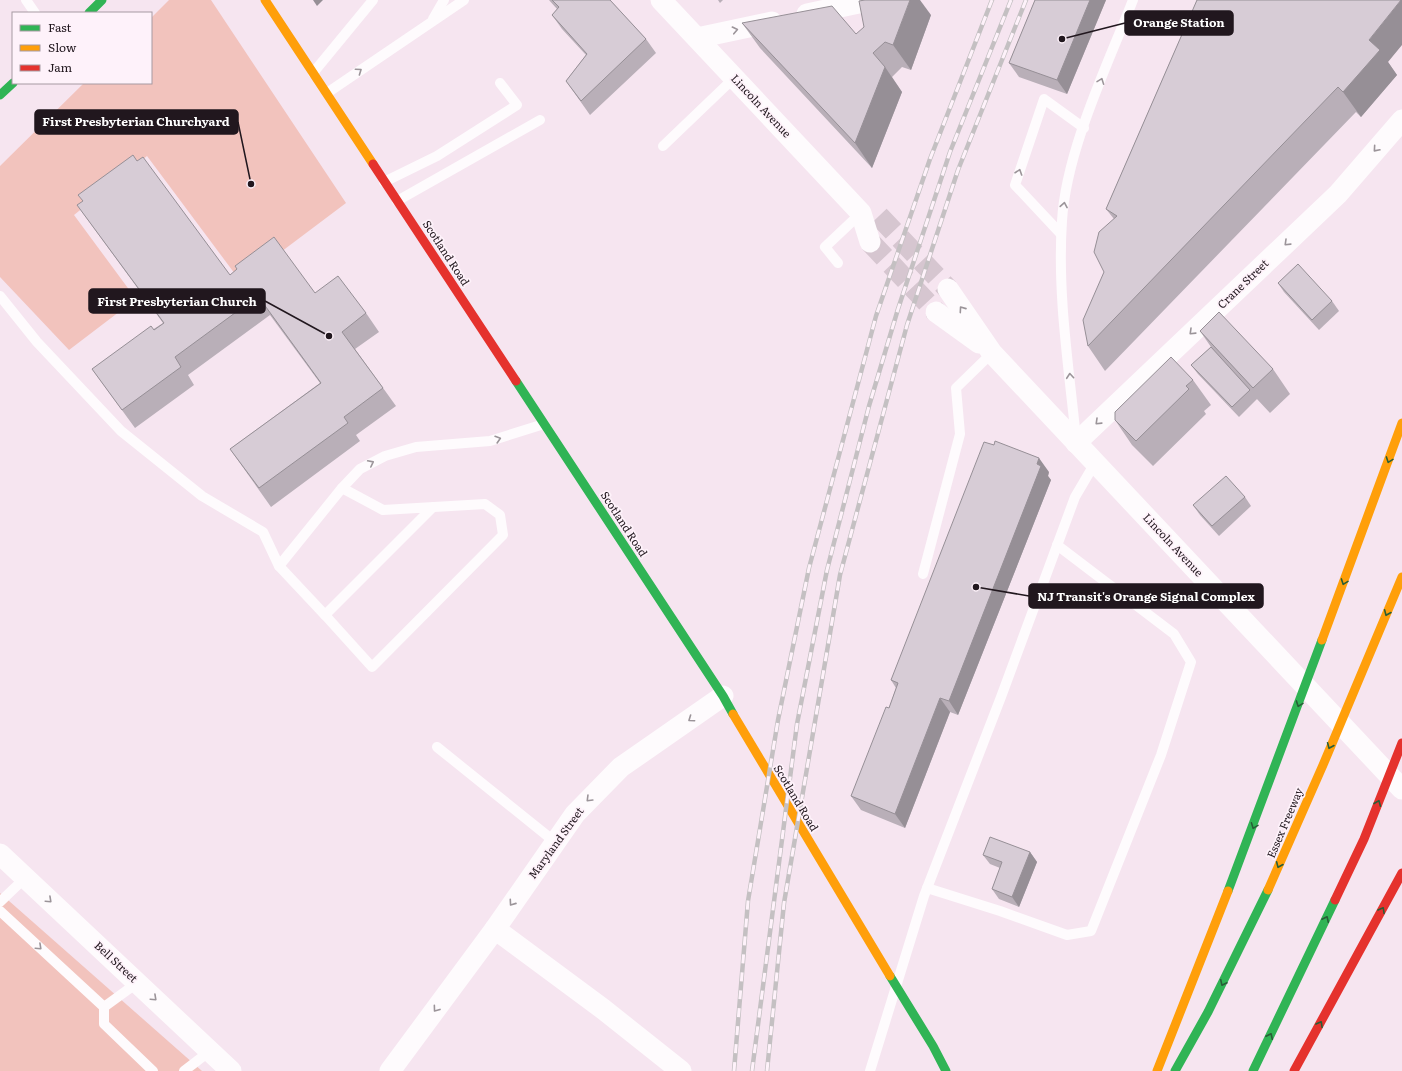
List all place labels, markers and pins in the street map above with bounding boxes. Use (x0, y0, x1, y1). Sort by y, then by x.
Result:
callout: Orange Station (1125, 11, 1233, 35)
callout: First Presbyterian Churchyard (35, 110, 238, 134)
callout: First Presbyterian Church (89, 289, 265, 313)
callout: NJ Transit's Orange Signal Complex (1029, 584, 1263, 608)

